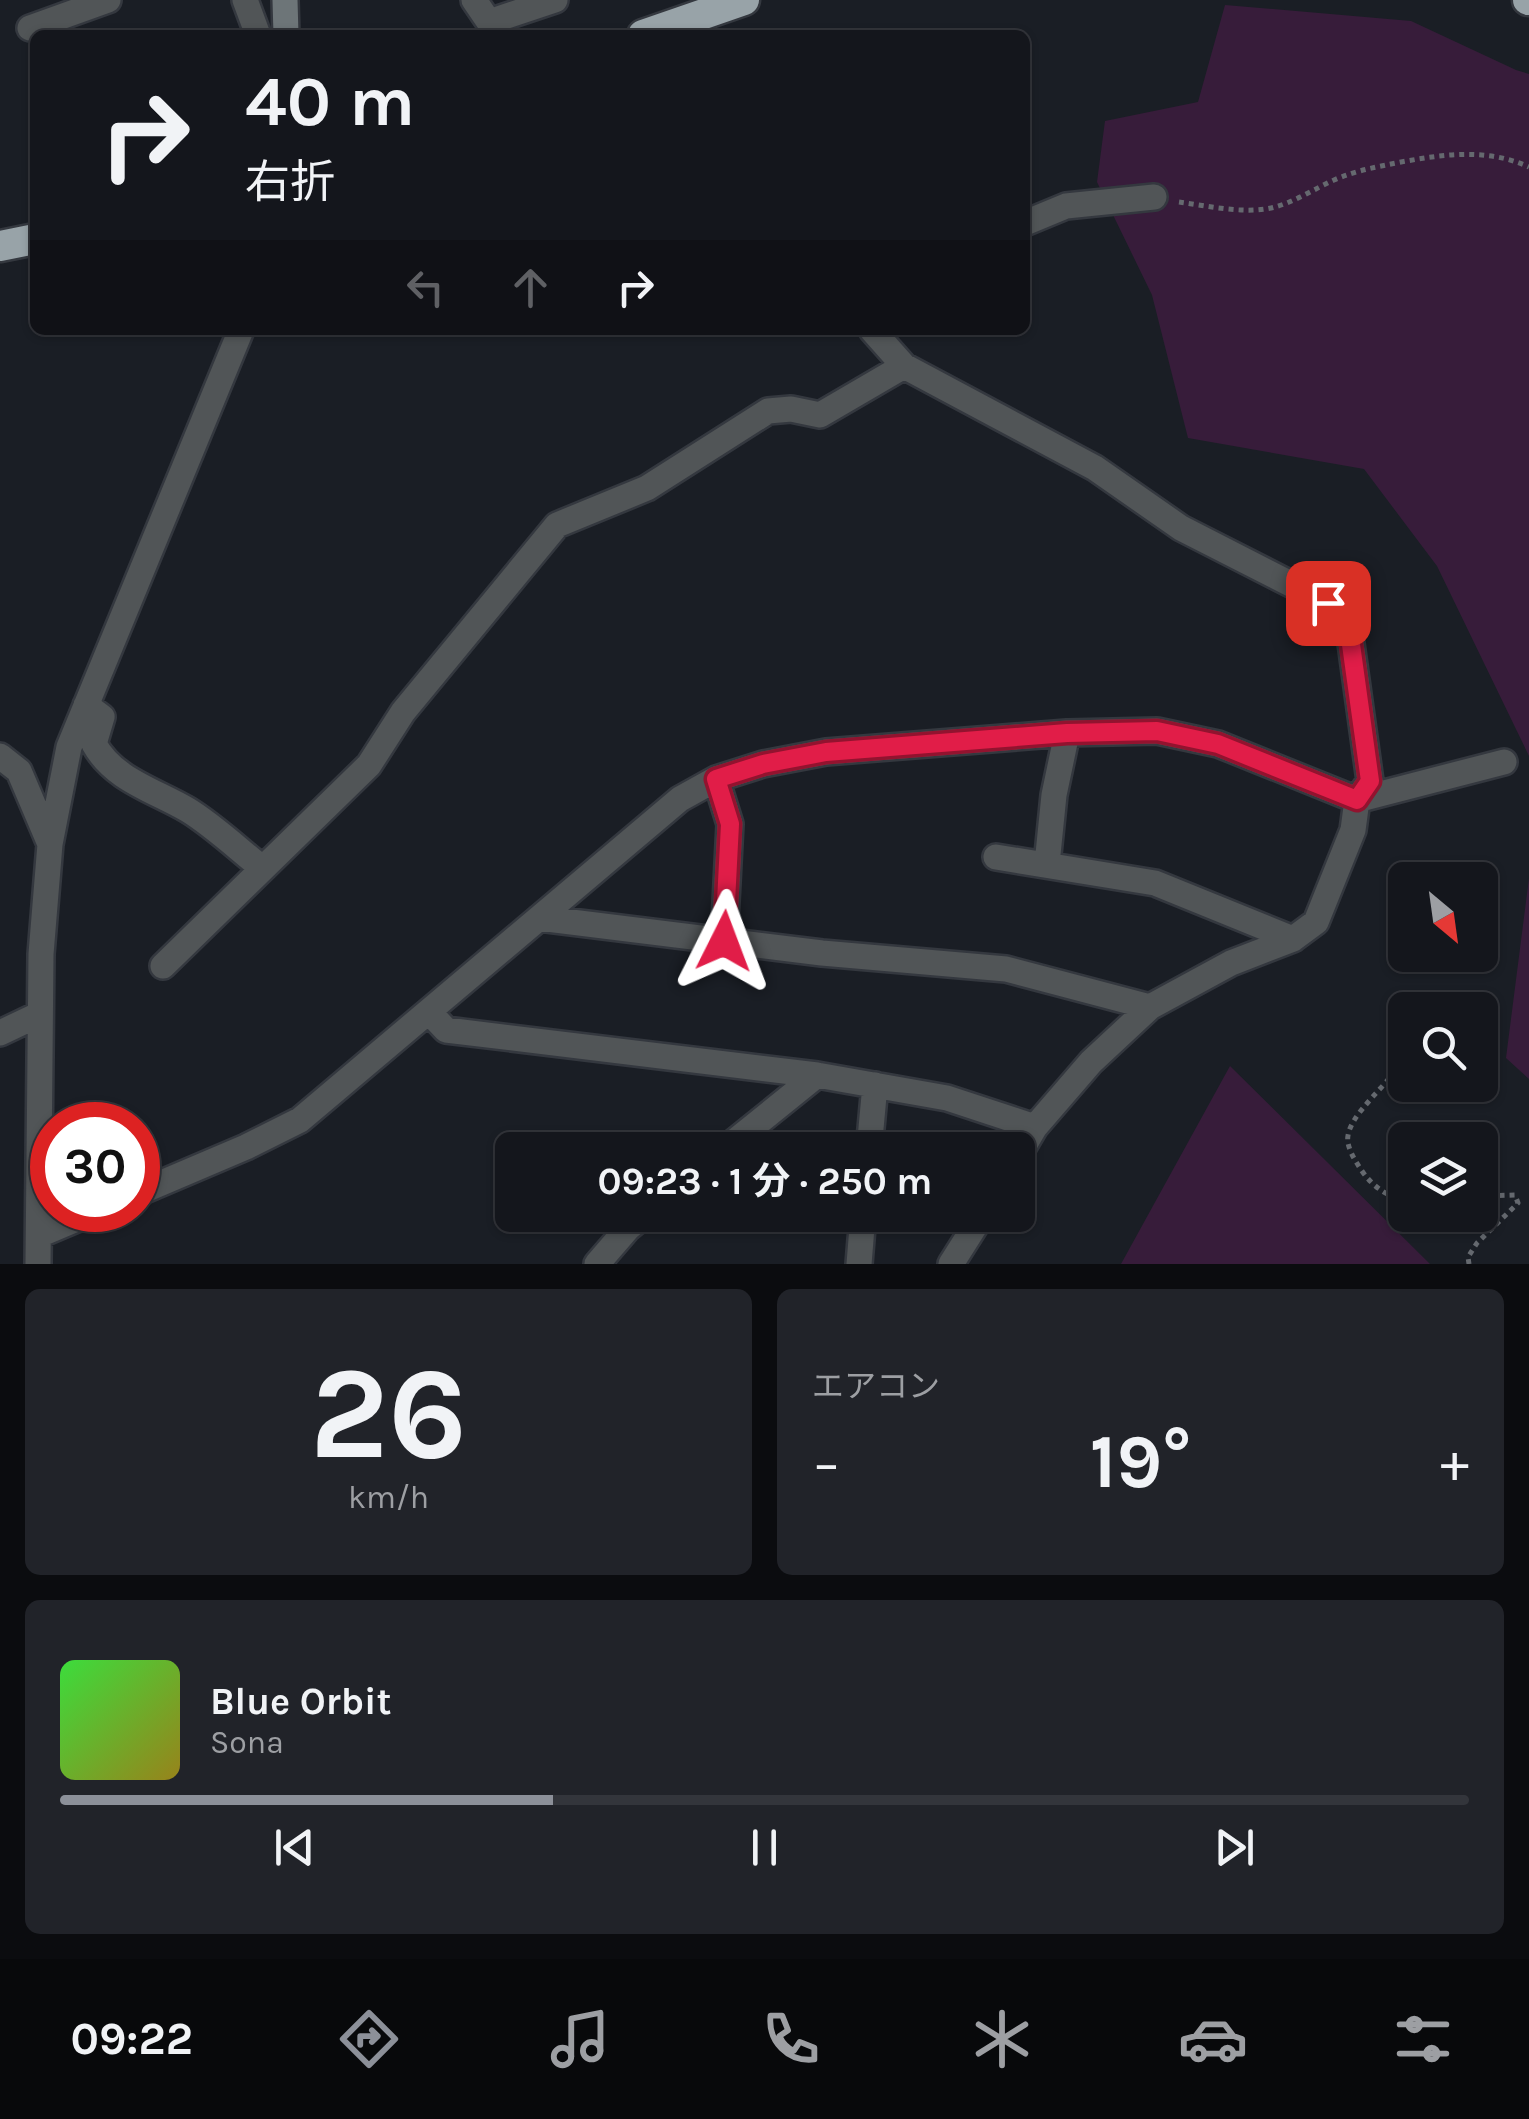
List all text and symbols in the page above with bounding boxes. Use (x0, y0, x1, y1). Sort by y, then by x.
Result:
text: 40 m (245, 61, 415, 143)
icon: right (80, 70, 210, 200)
text: 右折 (245, 156, 335, 208)
icon: left (398, 260, 453, 315)
icon: ahead (503, 260, 558, 315)
icon: right (608, 260, 663, 315)
pin (1286, 561, 1371, 646)
icon: arrive (1301, 576, 1356, 631)
north arrow (1388, 862, 1498, 972)
map controls (1388, 862, 1498, 1232)
position arrow (672, 889, 776, 993)
button: search (1388, 992, 1498, 1102)
speed limit sign: 30 (30, 1102, 160, 1232)
button: layers (1388, 1122, 1498, 1232)
text: 09:23 · 1 分 · 250 m (598, 1159, 932, 1204)
text: 26 (310, 1338, 467, 1490)
text: エアコン (812, 1368, 940, 1405)
text: 19° (1090, 1418, 1191, 1506)
text: − (812, 1431, 841, 1495)
text: + (1440, 1431, 1469, 1495)
text: km/h (348, 1479, 429, 1516)
text: Blue Orbit (210, 1679, 391, 1724)
text: Sona (210, 1724, 284, 1761)
icon: previous (267, 1820, 322, 1875)
icon: pause (737, 1820, 792, 1875)
icon: next (1207, 1820, 1262, 1875)
icon: directions (334, 2004, 404, 2074)
icon: music (545, 2004, 615, 2074)
icon: phone (756, 2004, 826, 2074)
icon: climate (967, 2004, 1037, 2074)
icon: car (1178, 2004, 1248, 2074)
icon: filters (1388, 2004, 1458, 2074)
text: 09:22 (70, 2013, 193, 2065)

